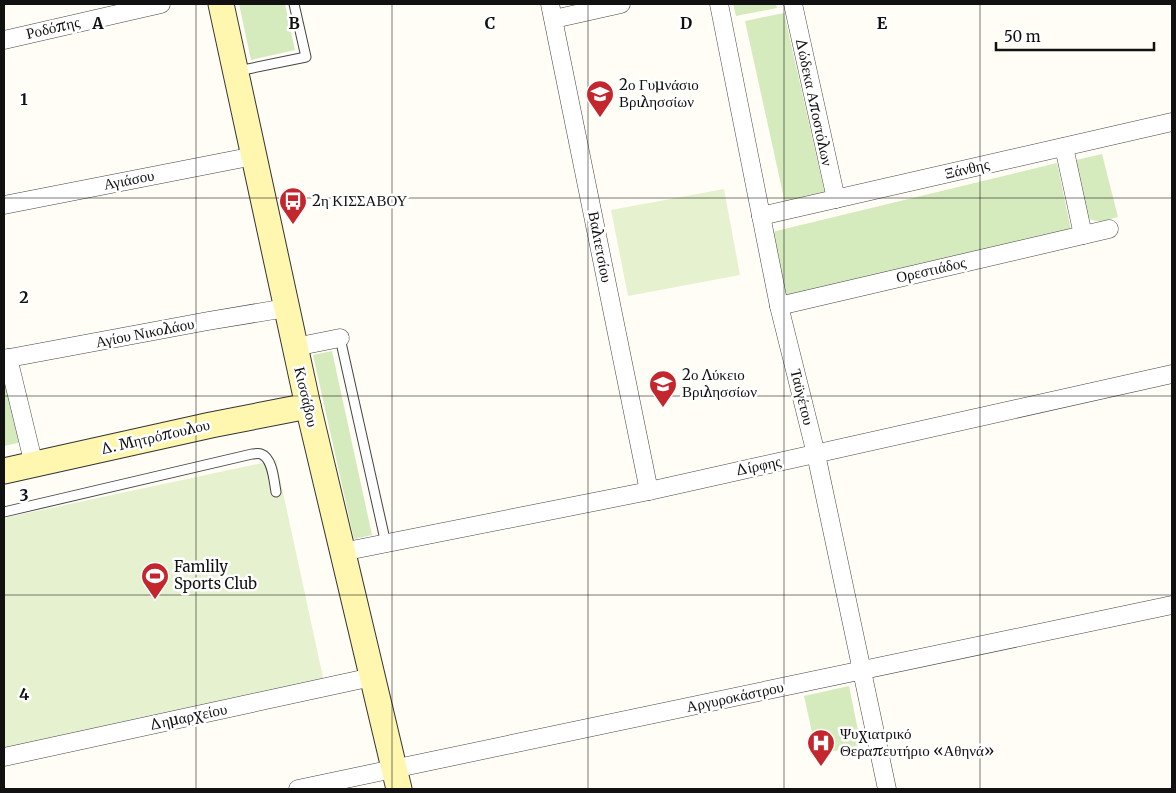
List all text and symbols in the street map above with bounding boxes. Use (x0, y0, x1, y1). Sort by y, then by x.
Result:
street label: Ροδόπης (24, 12, 82, 43)
text: A (91, 13, 104, 33)
text: B (288, 13, 300, 33)
text: C (485, 13, 495, 33)
text: D (680, 13, 692, 33)
text: E (877, 13, 888, 33)
scale bar (996, 20, 1154, 52)
text: 50 m (1004, 27, 1041, 46)
street label: Δώδεκα Αποστόλων (792, 36, 837, 168)
place label: 2ο Γυμνάσιο Βριλησσίων (619, 75, 699, 111)
school or university icon: 2ο Γυμνάσιο Βριλησσίων (585, 79, 615, 118)
text: 1 (20, 89, 28, 109)
street label: Ξάνθης (943, 154, 991, 183)
street label: Αγιάσου (102, 165, 156, 194)
bus stop icon: 2η ΚΙΣΣΑΒΟΥ (278, 186, 308, 225)
place label: 2η ΚΙΣΣΑΒΟΥ (312, 191, 408, 210)
street label: Βαλτετσίου (584, 210, 617, 284)
street label: Ορεστιάδος (894, 252, 968, 287)
text: 2 (19, 287, 29, 307)
street label: Αγίου Νικολάου (94, 314, 196, 351)
street label: Κισσάβου (290, 365, 323, 429)
place label: 2ο Λύκειο Βριλησσίων (682, 365, 757, 401)
street label: Ταϋγέτου (786, 367, 819, 427)
school or university icon: 2ο Λύκειο Βριλησσίων (648, 369, 678, 408)
street label: Δ. Μητρόπουλου (98, 415, 212, 458)
street label: Δίρφης (733, 451, 783, 480)
text: 3 (19, 485, 29, 505)
place label: Famlily Sports Club (174, 557, 257, 593)
sports icon: Famlily Sports Club (140, 561, 170, 600)
street label: Αργυροκάστρου (684, 677, 785, 716)
text: 4 (19, 684, 29, 704)
street label: Δημαρχείου (147, 699, 229, 734)
place label: Ψυχιατρικό Θεραπευτήριο «Αθηνά» (840, 724, 994, 760)
hospital icon: Ψυχιατρικό Θεραπευτήριο «Αθηνά» (806, 728, 836, 767)

